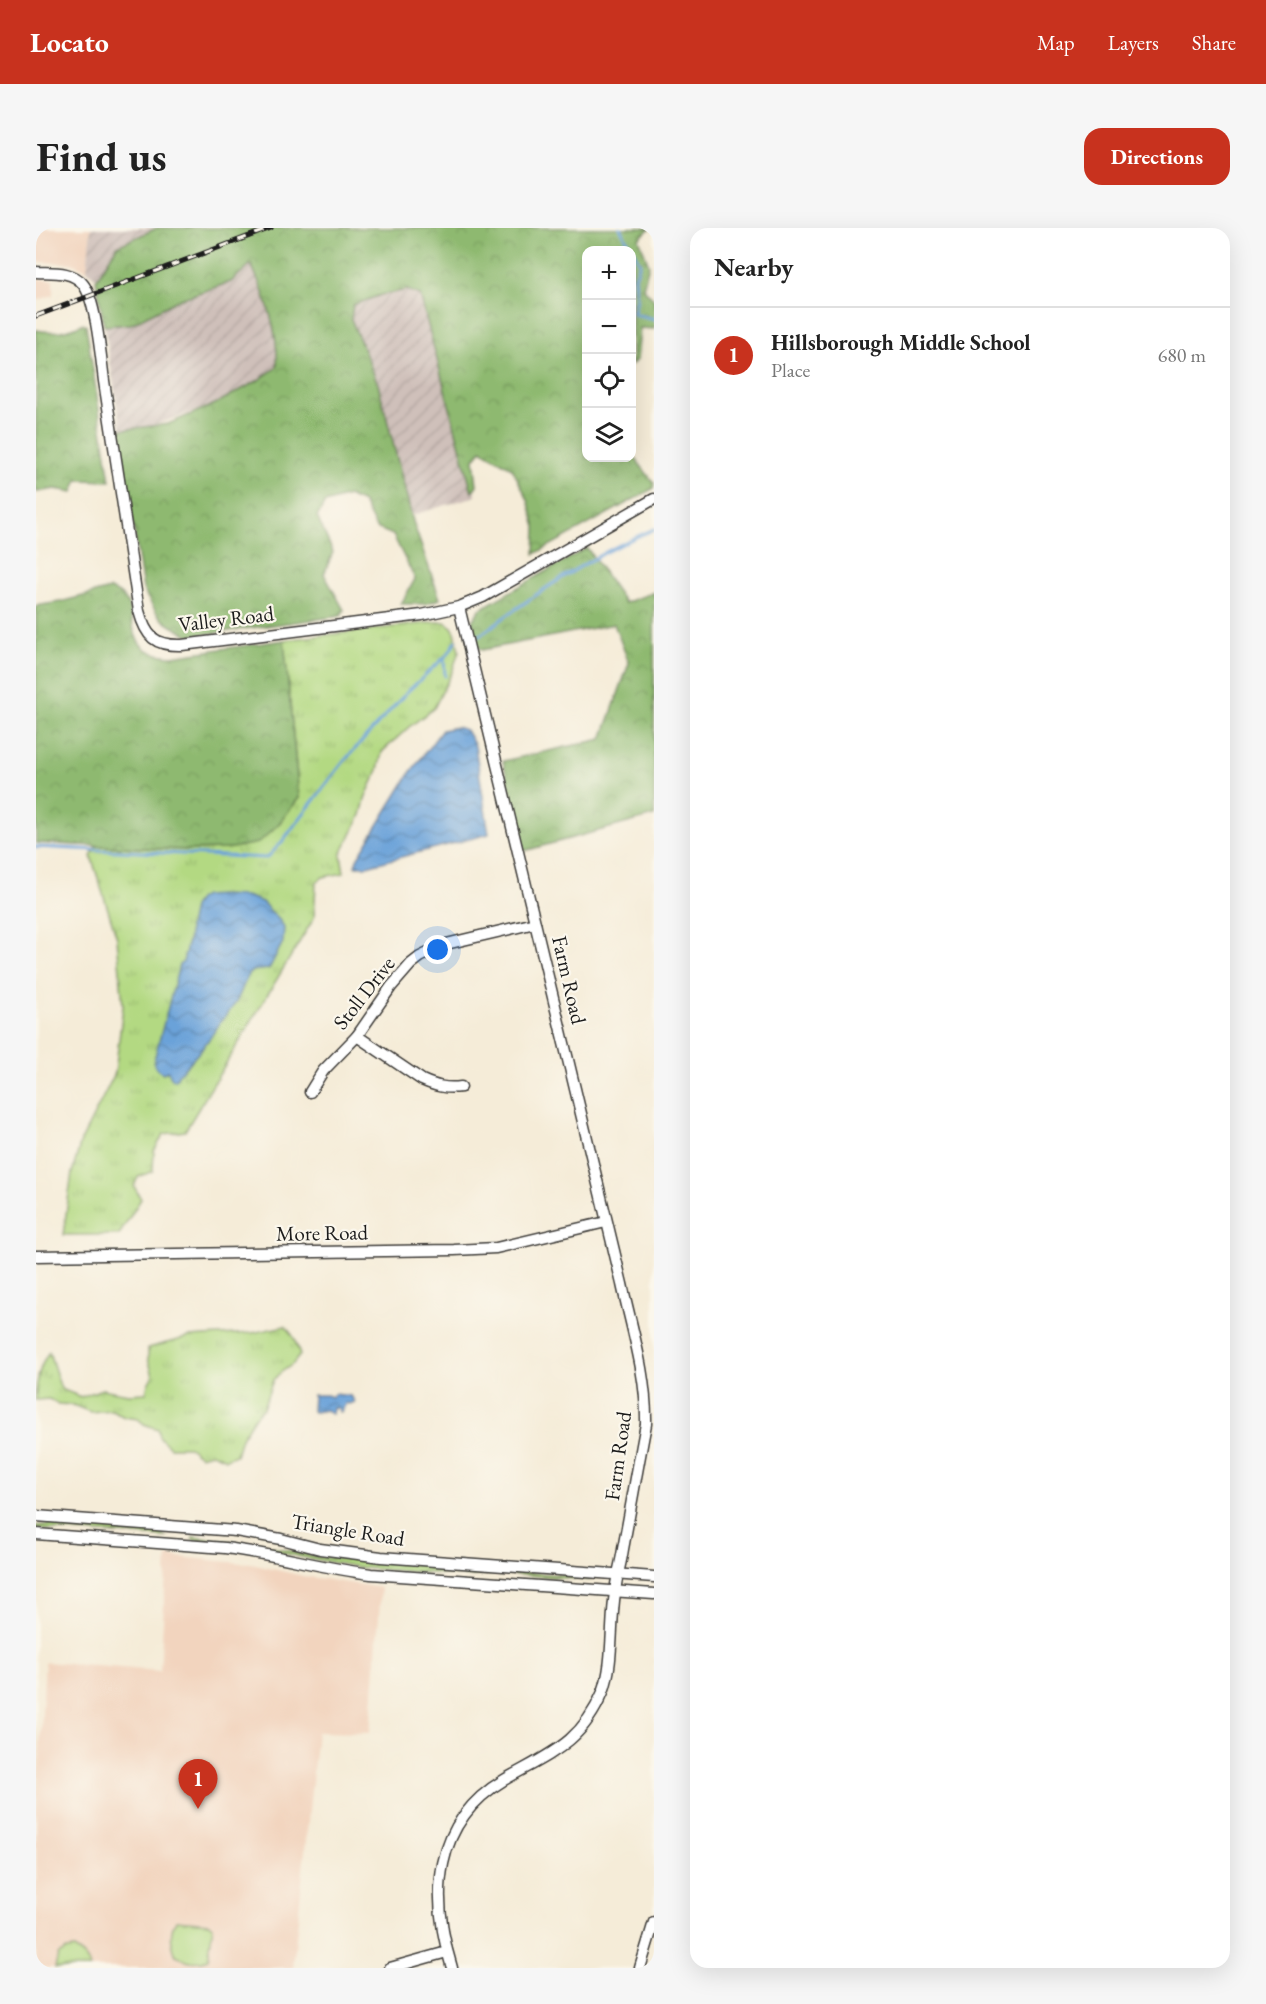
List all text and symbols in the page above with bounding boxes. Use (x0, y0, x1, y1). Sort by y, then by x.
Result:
text: Locato (30, 24, 109, 60)
text: Map (1037, 29, 1075, 56)
text: Layers (1108, 29, 1159, 56)
text: Share (1192, 29, 1236, 56)
button: Directions (1084, 128, 1230, 185)
text: Find us (36, 129, 167, 184)
map controls (582, 246, 636, 462)
button: + (582, 246, 636, 300)
text: Nearby (714, 250, 794, 284)
button: − (582, 300, 636, 354)
text: Hillsborough Middle School (771, 328, 1030, 357)
text: 1 (728, 342, 739, 368)
text: 680 m (1158, 342, 1206, 368)
button: locate (582, 354, 636, 408)
text: Place (771, 357, 810, 383)
button: layers (582, 408, 636, 462)
street label: Valley Road (177, 599, 276, 638)
street label: Farm Road (546, 933, 593, 1027)
your location (423, 935, 452, 964)
street label: Stoll Drive (327, 951, 401, 1035)
street label: More Road (276, 1218, 369, 1247)
street label: Farm Road (598, 1409, 637, 1502)
street label: Triangle Road (290, 1507, 407, 1552)
pin: 1 (178, 1760, 218, 1809)

